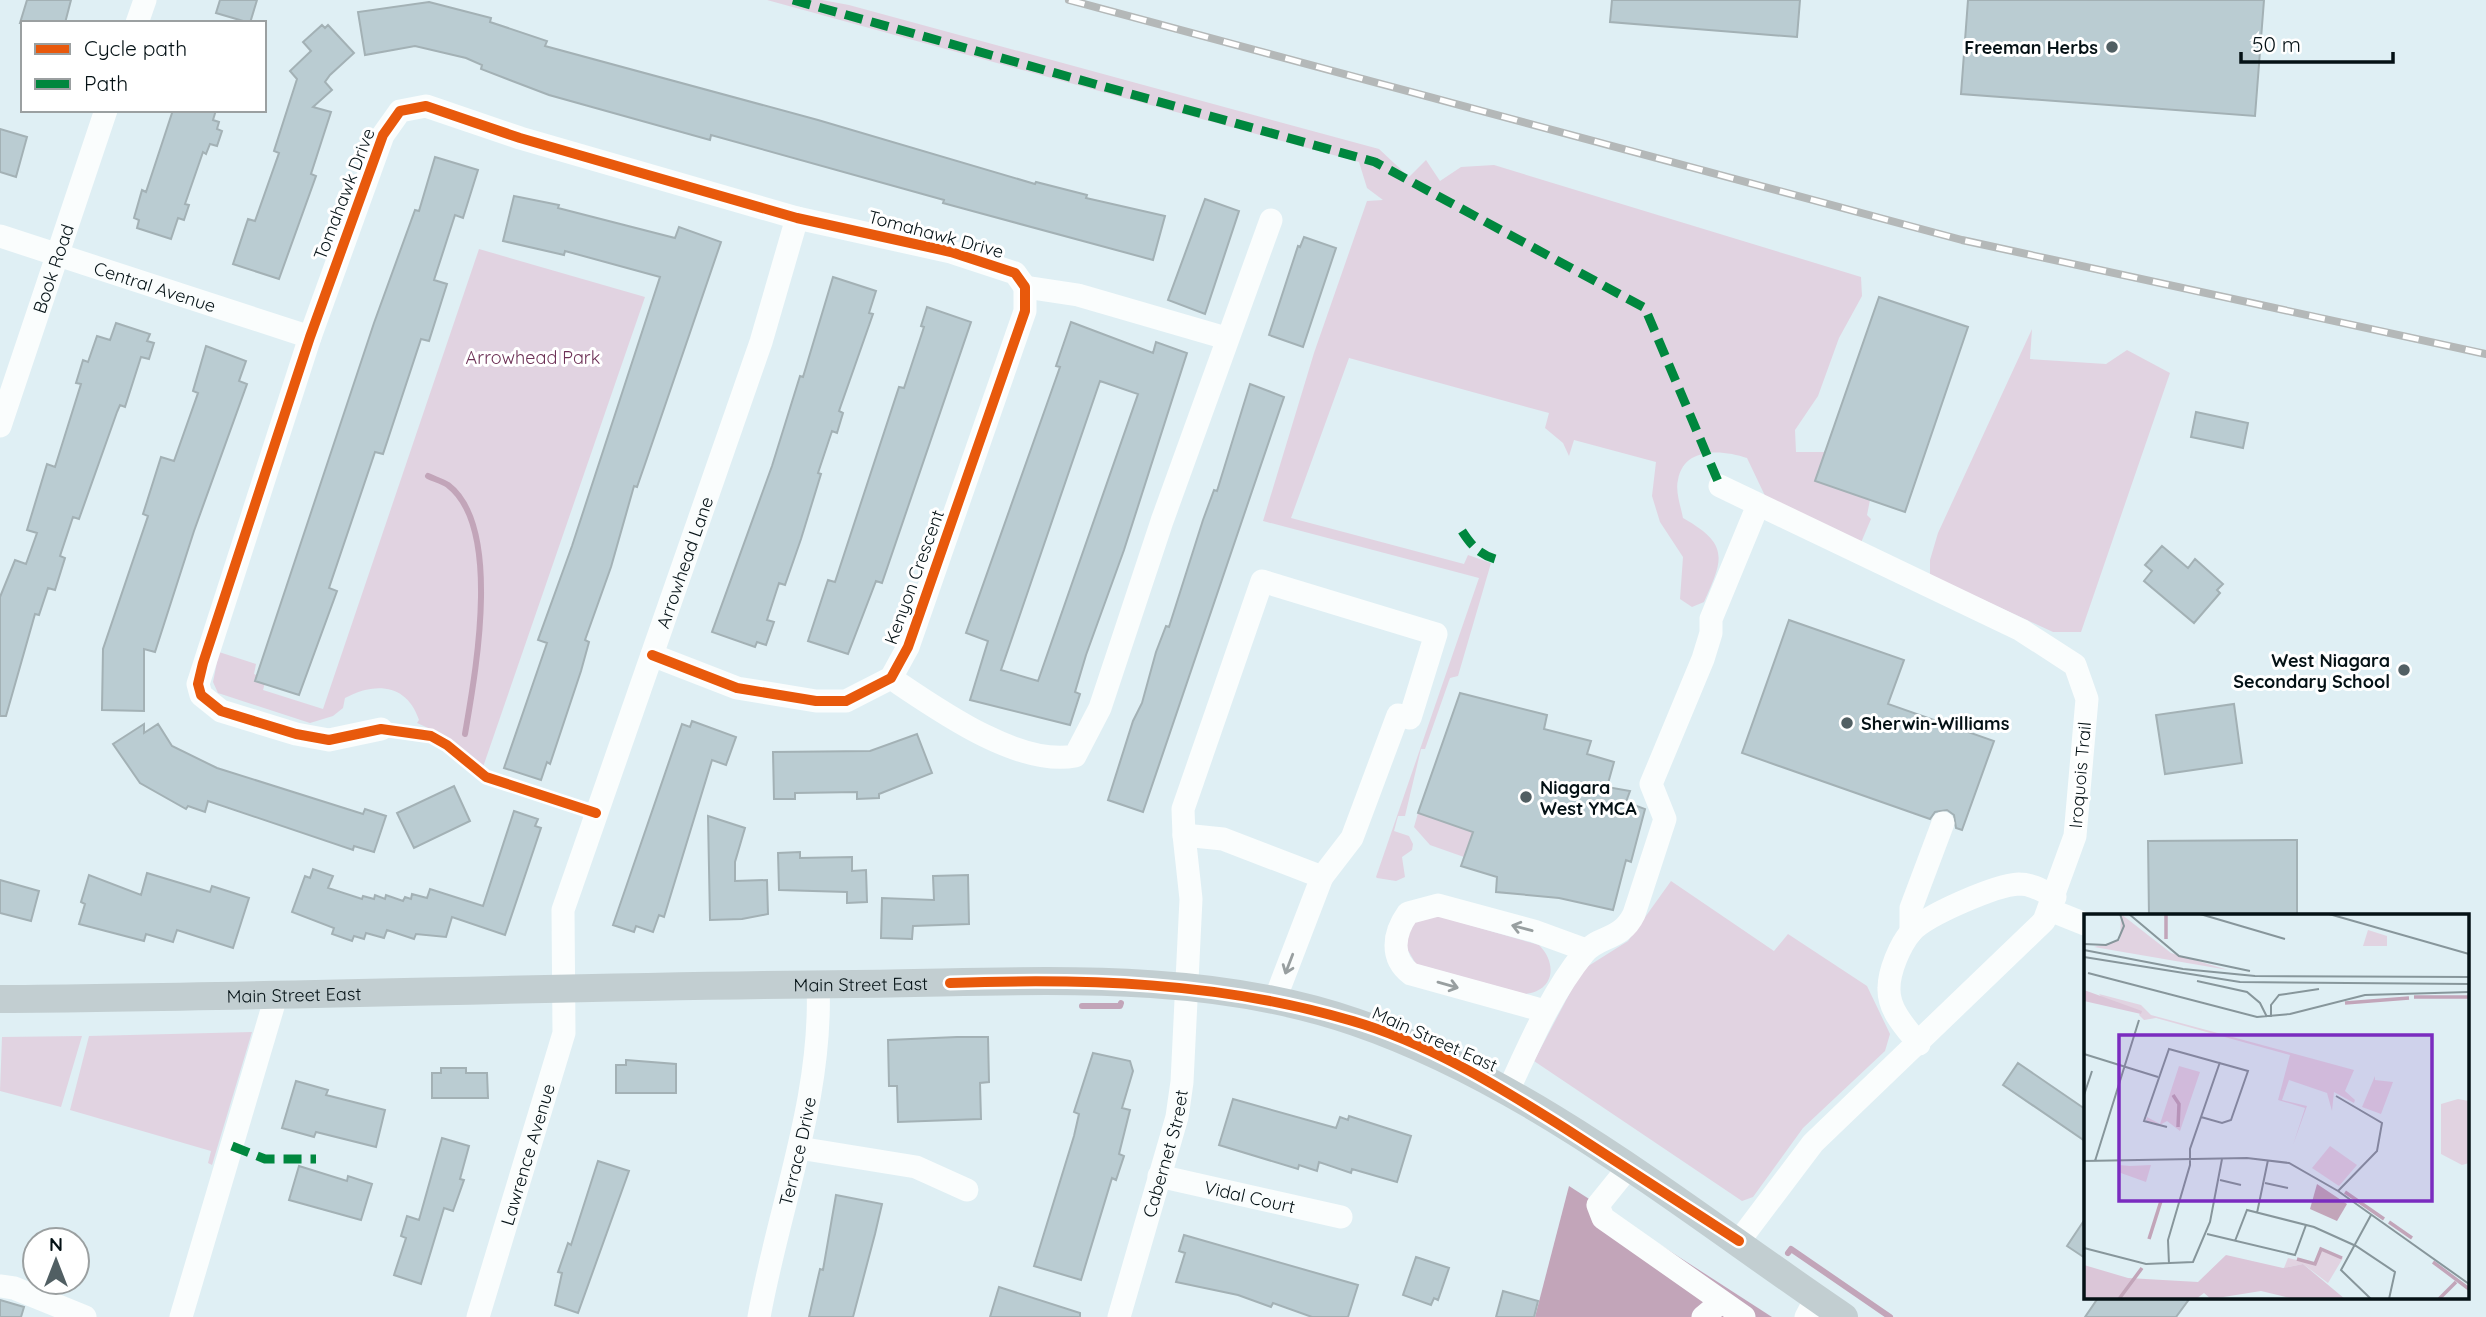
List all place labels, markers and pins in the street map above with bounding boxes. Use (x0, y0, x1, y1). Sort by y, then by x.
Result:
place label: Freeman Herbs (1964, 36, 2098, 59)
marker: Freeman Herbs (2104, 39, 2120, 55)
place label: West Niagara Secondary School (2233, 649, 2390, 693)
marker: West Niagara Secondary School (2396, 662, 2412, 678)
place label: Sherwin-Williams (1861, 712, 2010, 735)
marker: Sherwin-Williams (1839, 715, 1855, 731)
place label: Niagara West YMCA (1540, 776, 1637, 820)
marker: Niagara West YMCA (1518, 789, 1534, 805)

